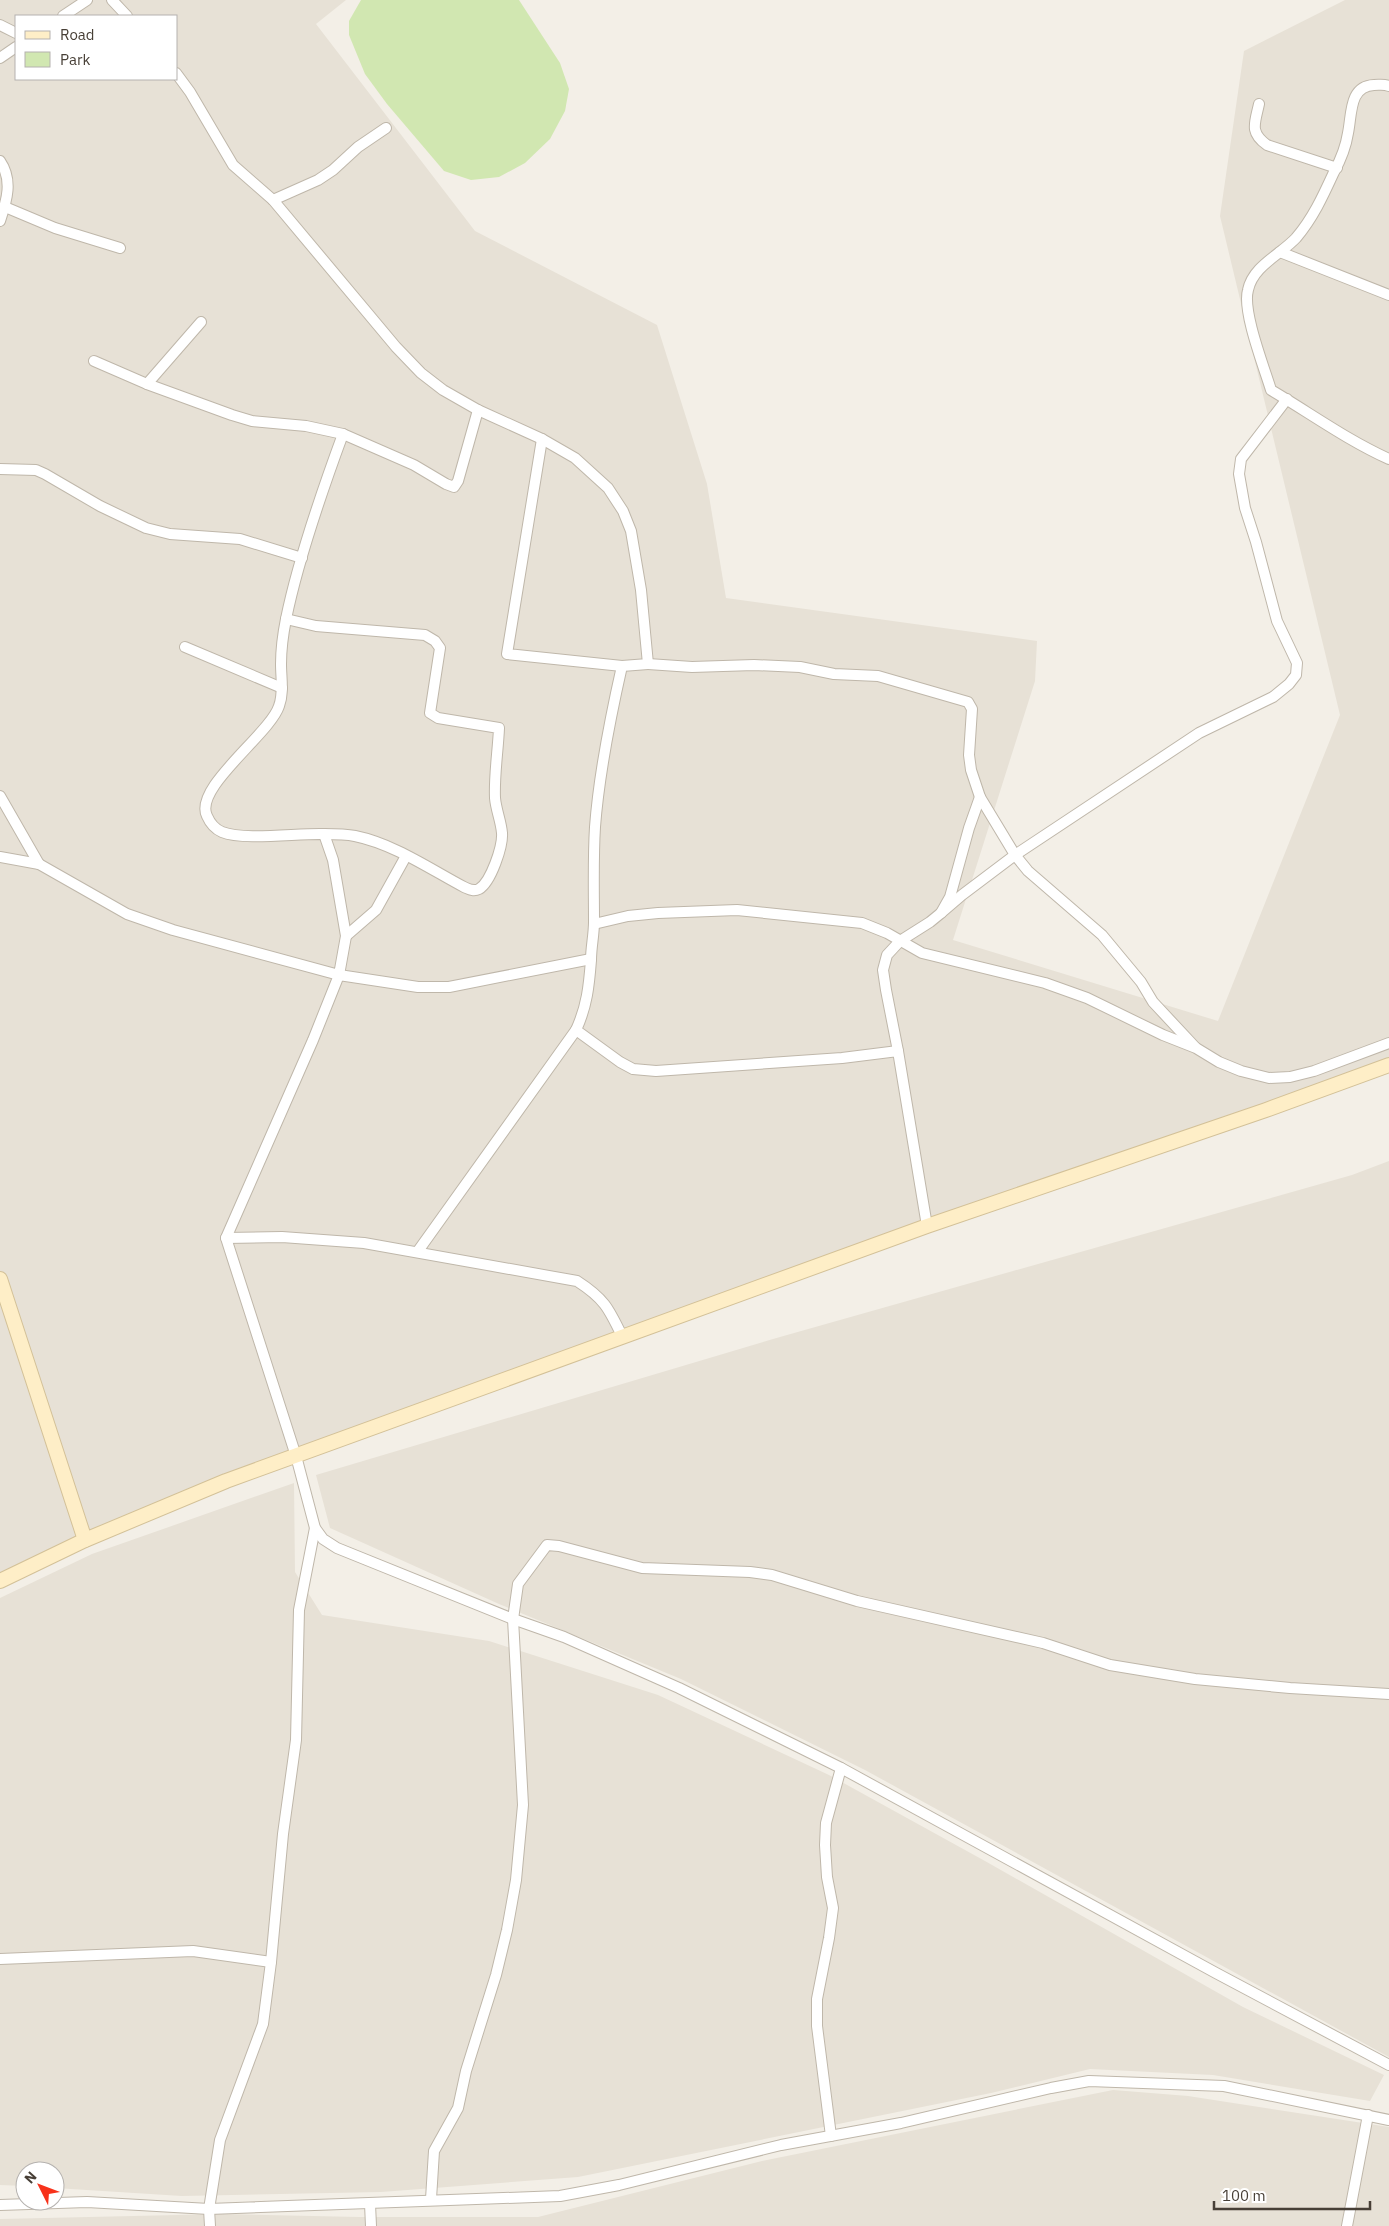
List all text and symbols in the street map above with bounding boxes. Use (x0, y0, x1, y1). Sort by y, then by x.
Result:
legend (15, 15, 178, 80)
text: Road (60, 25, 95, 44)
text: Park (60, 50, 90, 69)
north arrow (15, 2161, 65, 2211)
text: N (20, 2168, 40, 2187)
scale bar (1214, 2178, 1370, 2210)
text: 100 m (1222, 2186, 1266, 2205)

